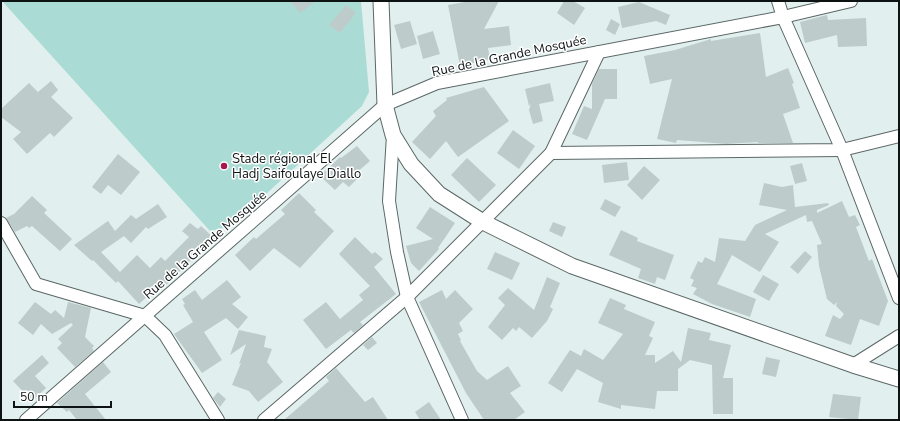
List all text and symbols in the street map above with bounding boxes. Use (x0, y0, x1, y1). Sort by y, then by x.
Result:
street label: Rue de la Grande Mosquée (430, 31, 588, 81)
place label: Stade régional El Hadj Saifoulaye Diallo (232, 150, 361, 183)
marker: Stade régional El Hadj Saifoulaye Diallo (219, 161, 229, 171)
street label: Rue de la Grande Mosquée (140, 186, 270, 303)
scale bar (14, 383, 111, 409)
text: 50 m (20, 389, 48, 405)

